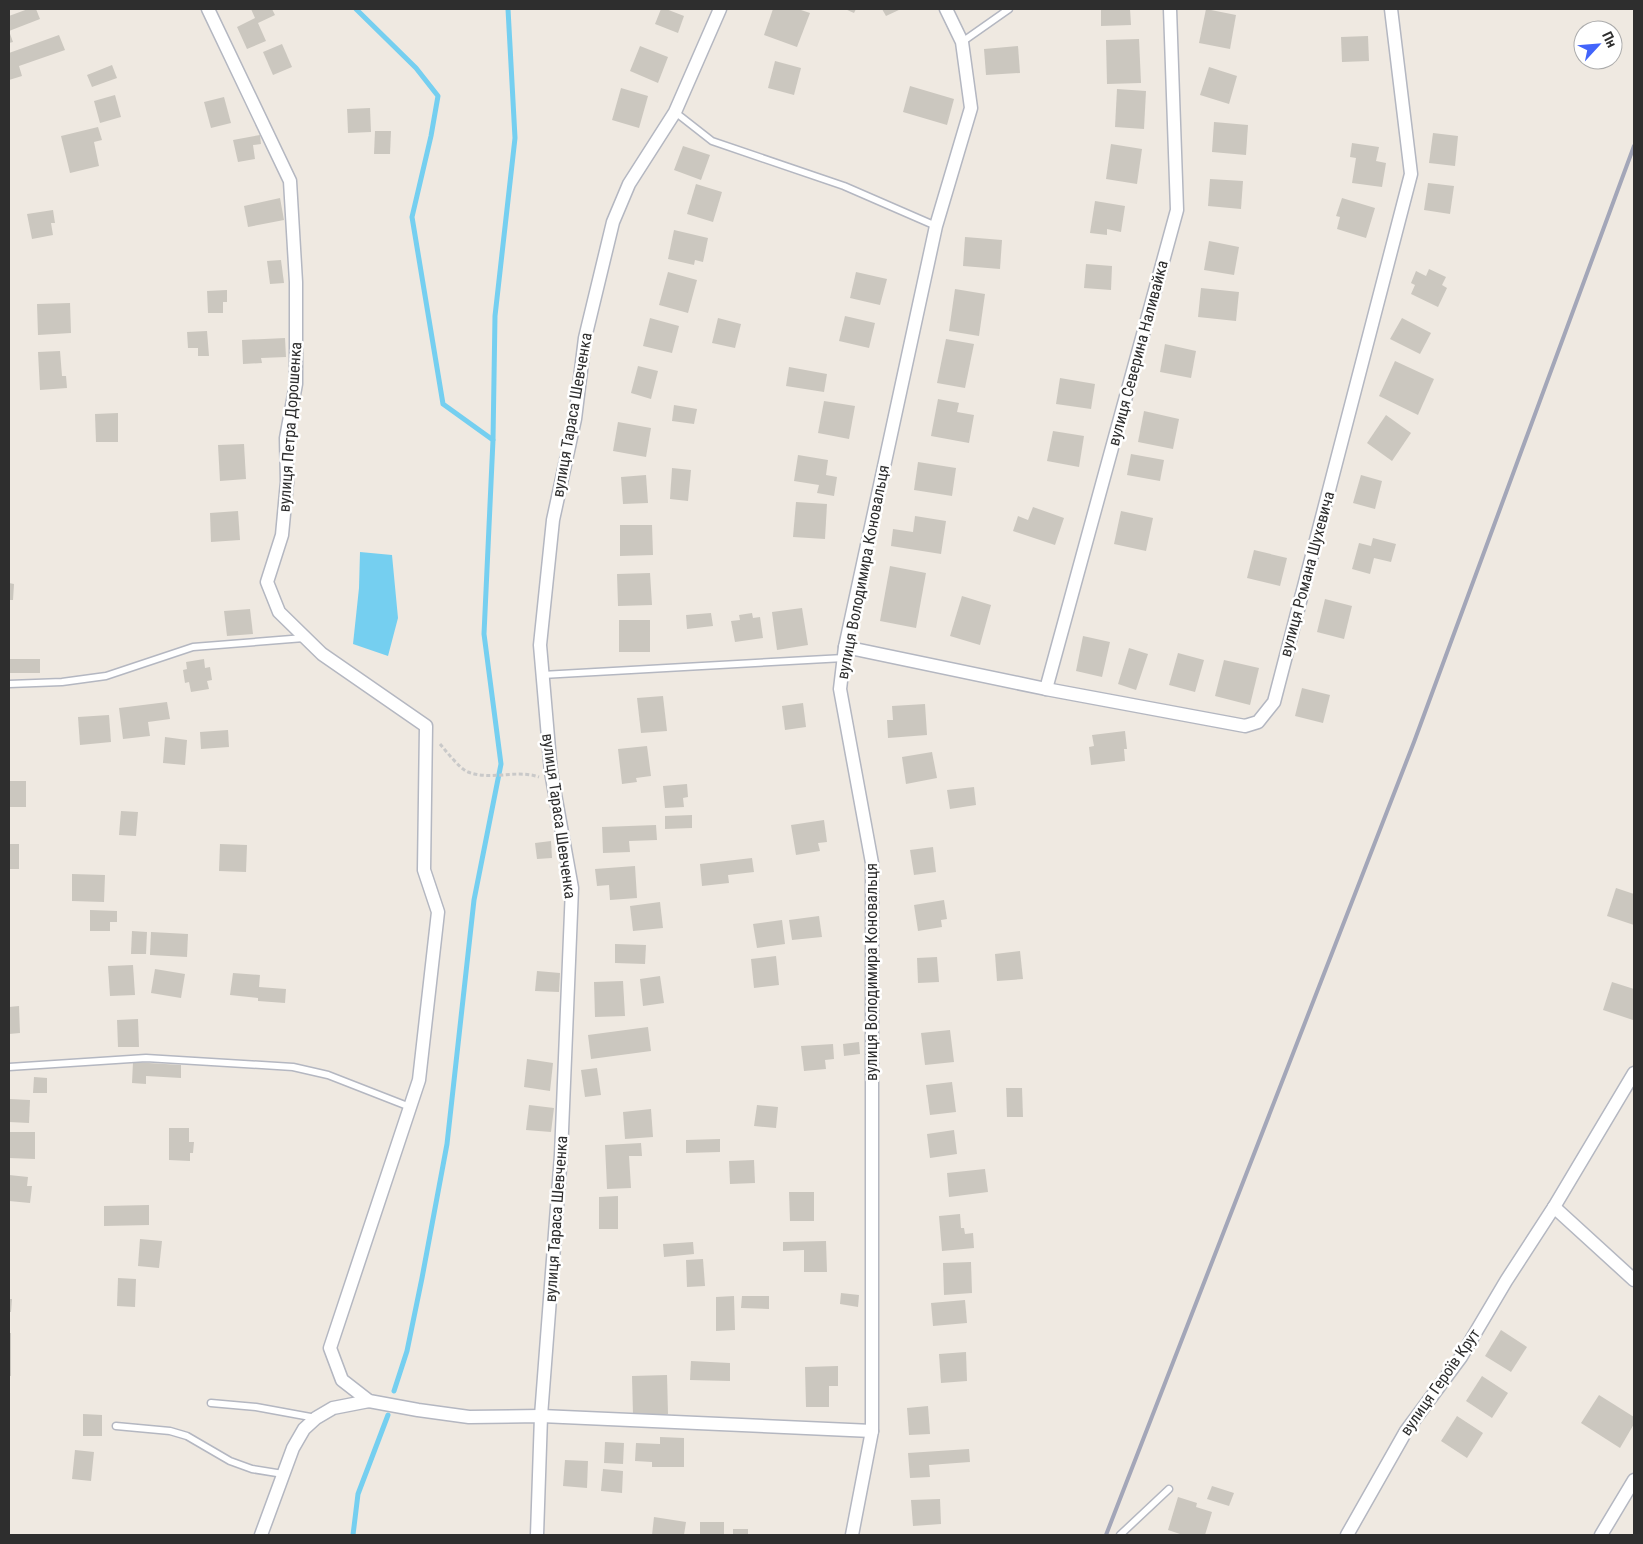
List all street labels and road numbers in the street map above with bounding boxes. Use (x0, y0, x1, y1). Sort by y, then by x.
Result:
street label: вулиця Северина Наливайка (1104, 258, 1172, 448)
street label: вулиця Тараса Шевченка (548, 331, 596, 499)
street label: вулиця Петра Дорошенка (275, 341, 305, 513)
street label: вулиця Володимира Коновальця (833, 463, 893, 681)
street label: вулиця Романа Шухевича (1276, 489, 1338, 659)
street label: вулиця Тараса Шевченка (538, 732, 580, 900)
street label: вулиця Володимира Коновальця (862, 863, 881, 1081)
street label: вулиця Тараса Шевченка (541, 1135, 571, 1303)
street label: вулиця Героїв Крут (1396, 1325, 1484, 1439)

